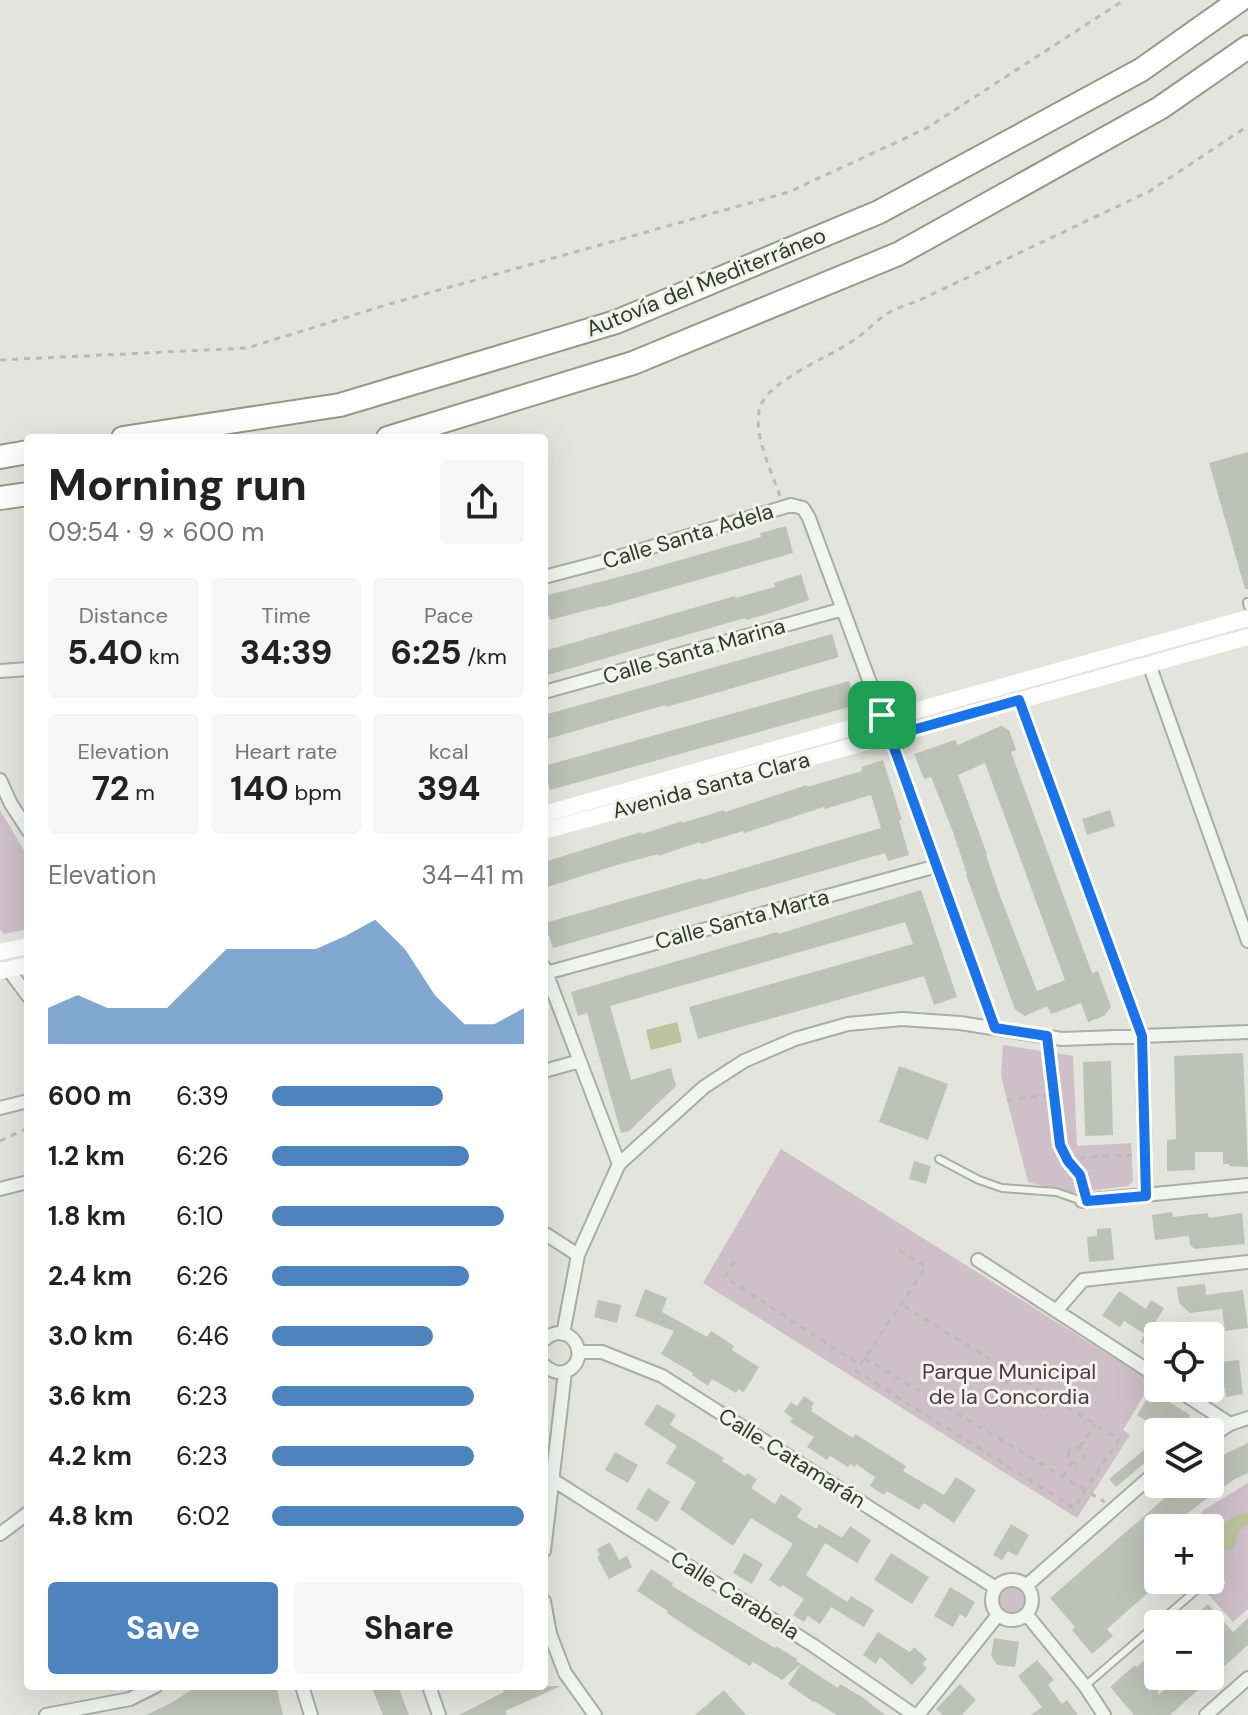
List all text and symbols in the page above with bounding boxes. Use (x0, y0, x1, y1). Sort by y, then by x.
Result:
street label: Autovía del Mediterráneo (582, 221, 830, 343)
text: Morning run (48, 456, 307, 514)
button: share (440, 460, 524, 544)
street label: Calle Santa Adela (599, 496, 777, 576)
text: 09:54 · 9 × 600 m (48, 515, 264, 549)
text: Distance (79, 601, 168, 630)
text: Time (261, 601, 311, 630)
text: Pace (424, 601, 473, 630)
street label: Calle Santa Marina (600, 611, 788, 691)
text: 5.40 (67, 630, 143, 675)
text: 34:39 (240, 630, 332, 675)
text: 6:25 (391, 630, 462, 675)
text: km (143, 642, 179, 671)
text: /km (462, 642, 507, 671)
pin (848, 681, 916, 749)
icon: arrive (860, 693, 904, 737)
text: Elevation (77, 737, 169, 766)
text: Heart rate (235, 737, 337, 766)
text: kcal (429, 737, 469, 766)
street label: Avenida Santa Clara (609, 745, 813, 825)
text: 72 (92, 766, 129, 811)
text: 140 (230, 766, 289, 811)
text: 394 (417, 766, 480, 811)
text: m (129, 778, 155, 807)
text: bpm (289, 778, 342, 807)
text: Elevation (48, 858, 156, 892)
text: 34–41 m (421, 858, 524, 892)
street label: Calle Santa Marta (652, 882, 832, 956)
text: 600 m (48, 1079, 132, 1113)
text: 6:39 (176, 1079, 229, 1113)
text: 1.2 km (48, 1139, 125, 1173)
text: 6:26 (176, 1139, 229, 1173)
text: 1.8 km (48, 1199, 126, 1233)
text: 6:10 (176, 1199, 223, 1233)
text: 2.4 km (48, 1259, 132, 1293)
text: 6:26 (176, 1259, 229, 1293)
text: 3.0 km (48, 1319, 133, 1353)
text: 6:46 (176, 1319, 230, 1353)
map controls (1144, 1322, 1224, 1690)
button: locate (1144, 1322, 1224, 1402)
park label: Parque Municipal de la Concordia (922, 1357, 1096, 1411)
text: 3.6 km (48, 1379, 132, 1413)
text: 6:23 (176, 1379, 228, 1413)
street label: Calle Catamarán (713, 1401, 871, 1515)
button: layers (1144, 1418, 1224, 1498)
text: 4.2 km (48, 1439, 132, 1473)
text: 6:23 (176, 1439, 228, 1473)
text: 4.8 km (48, 1499, 134, 1533)
text: 6:02 (176, 1499, 230, 1533)
button: + (1144, 1514, 1224, 1594)
street label: Calle Carabela (665, 1544, 805, 1646)
button: Save (48, 1582, 278, 1674)
button: Share (294, 1582, 524, 1674)
button: − (1144, 1610, 1224, 1690)

